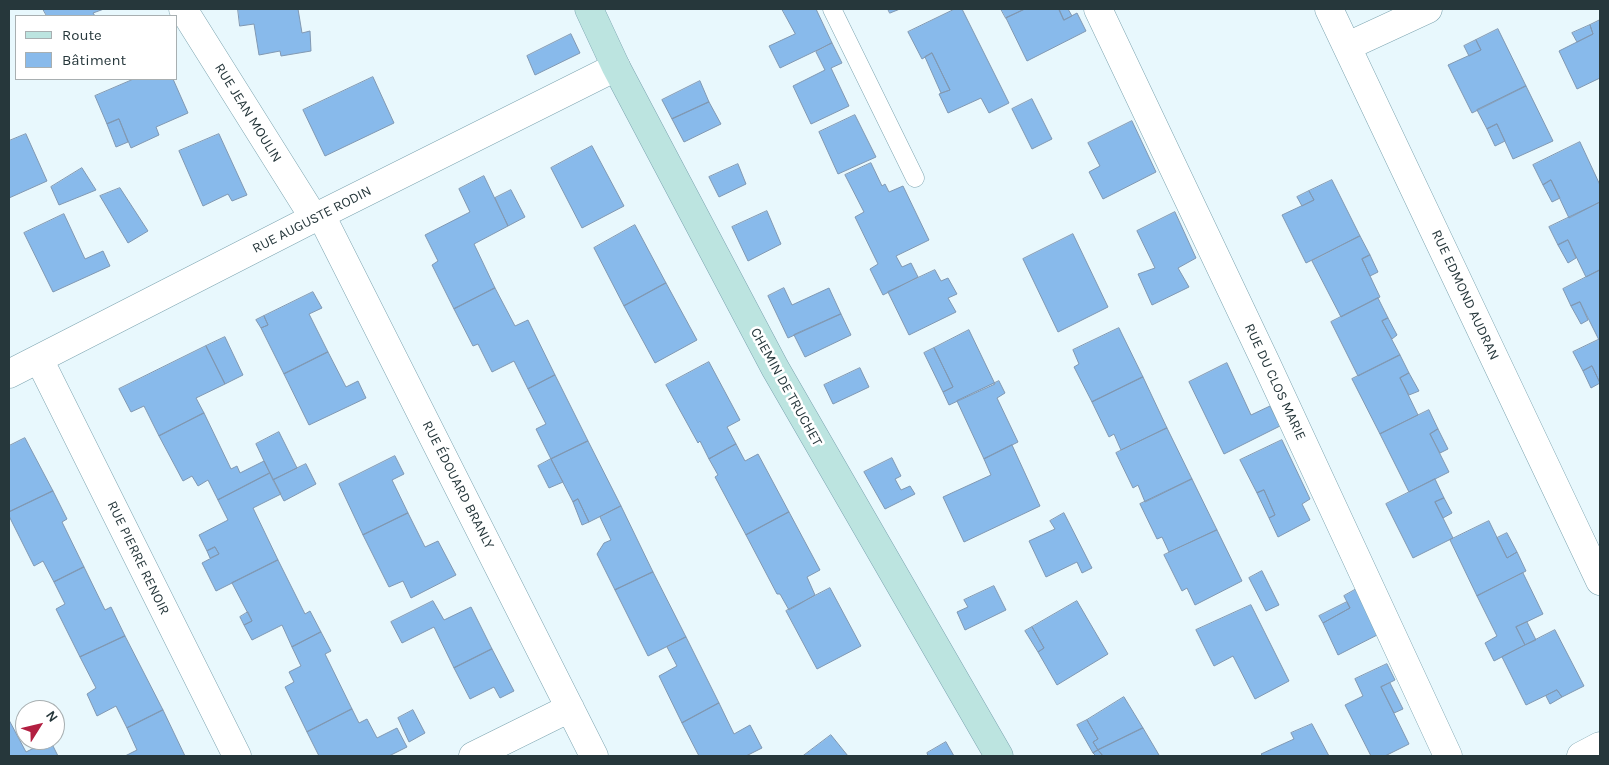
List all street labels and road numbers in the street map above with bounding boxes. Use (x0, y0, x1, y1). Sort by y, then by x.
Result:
street label: RUE JEAN MOULIN (211, 60, 285, 166)
street label: RUE AUGUSTE RODIN (250, 183, 374, 257)
street label: RUE EDMOND AUDRAN (1427, 227, 1503, 363)
street label: RUE DU CLOS MARIE (1241, 321, 1309, 443)
street label: CHEMIN DE TRUCHET (747, 325, 825, 449)
street label: RUE ÉDOUARD BRANLY (418, 418, 498, 552)
street label: RUE PIERRE RENOIR (103, 498, 173, 618)

